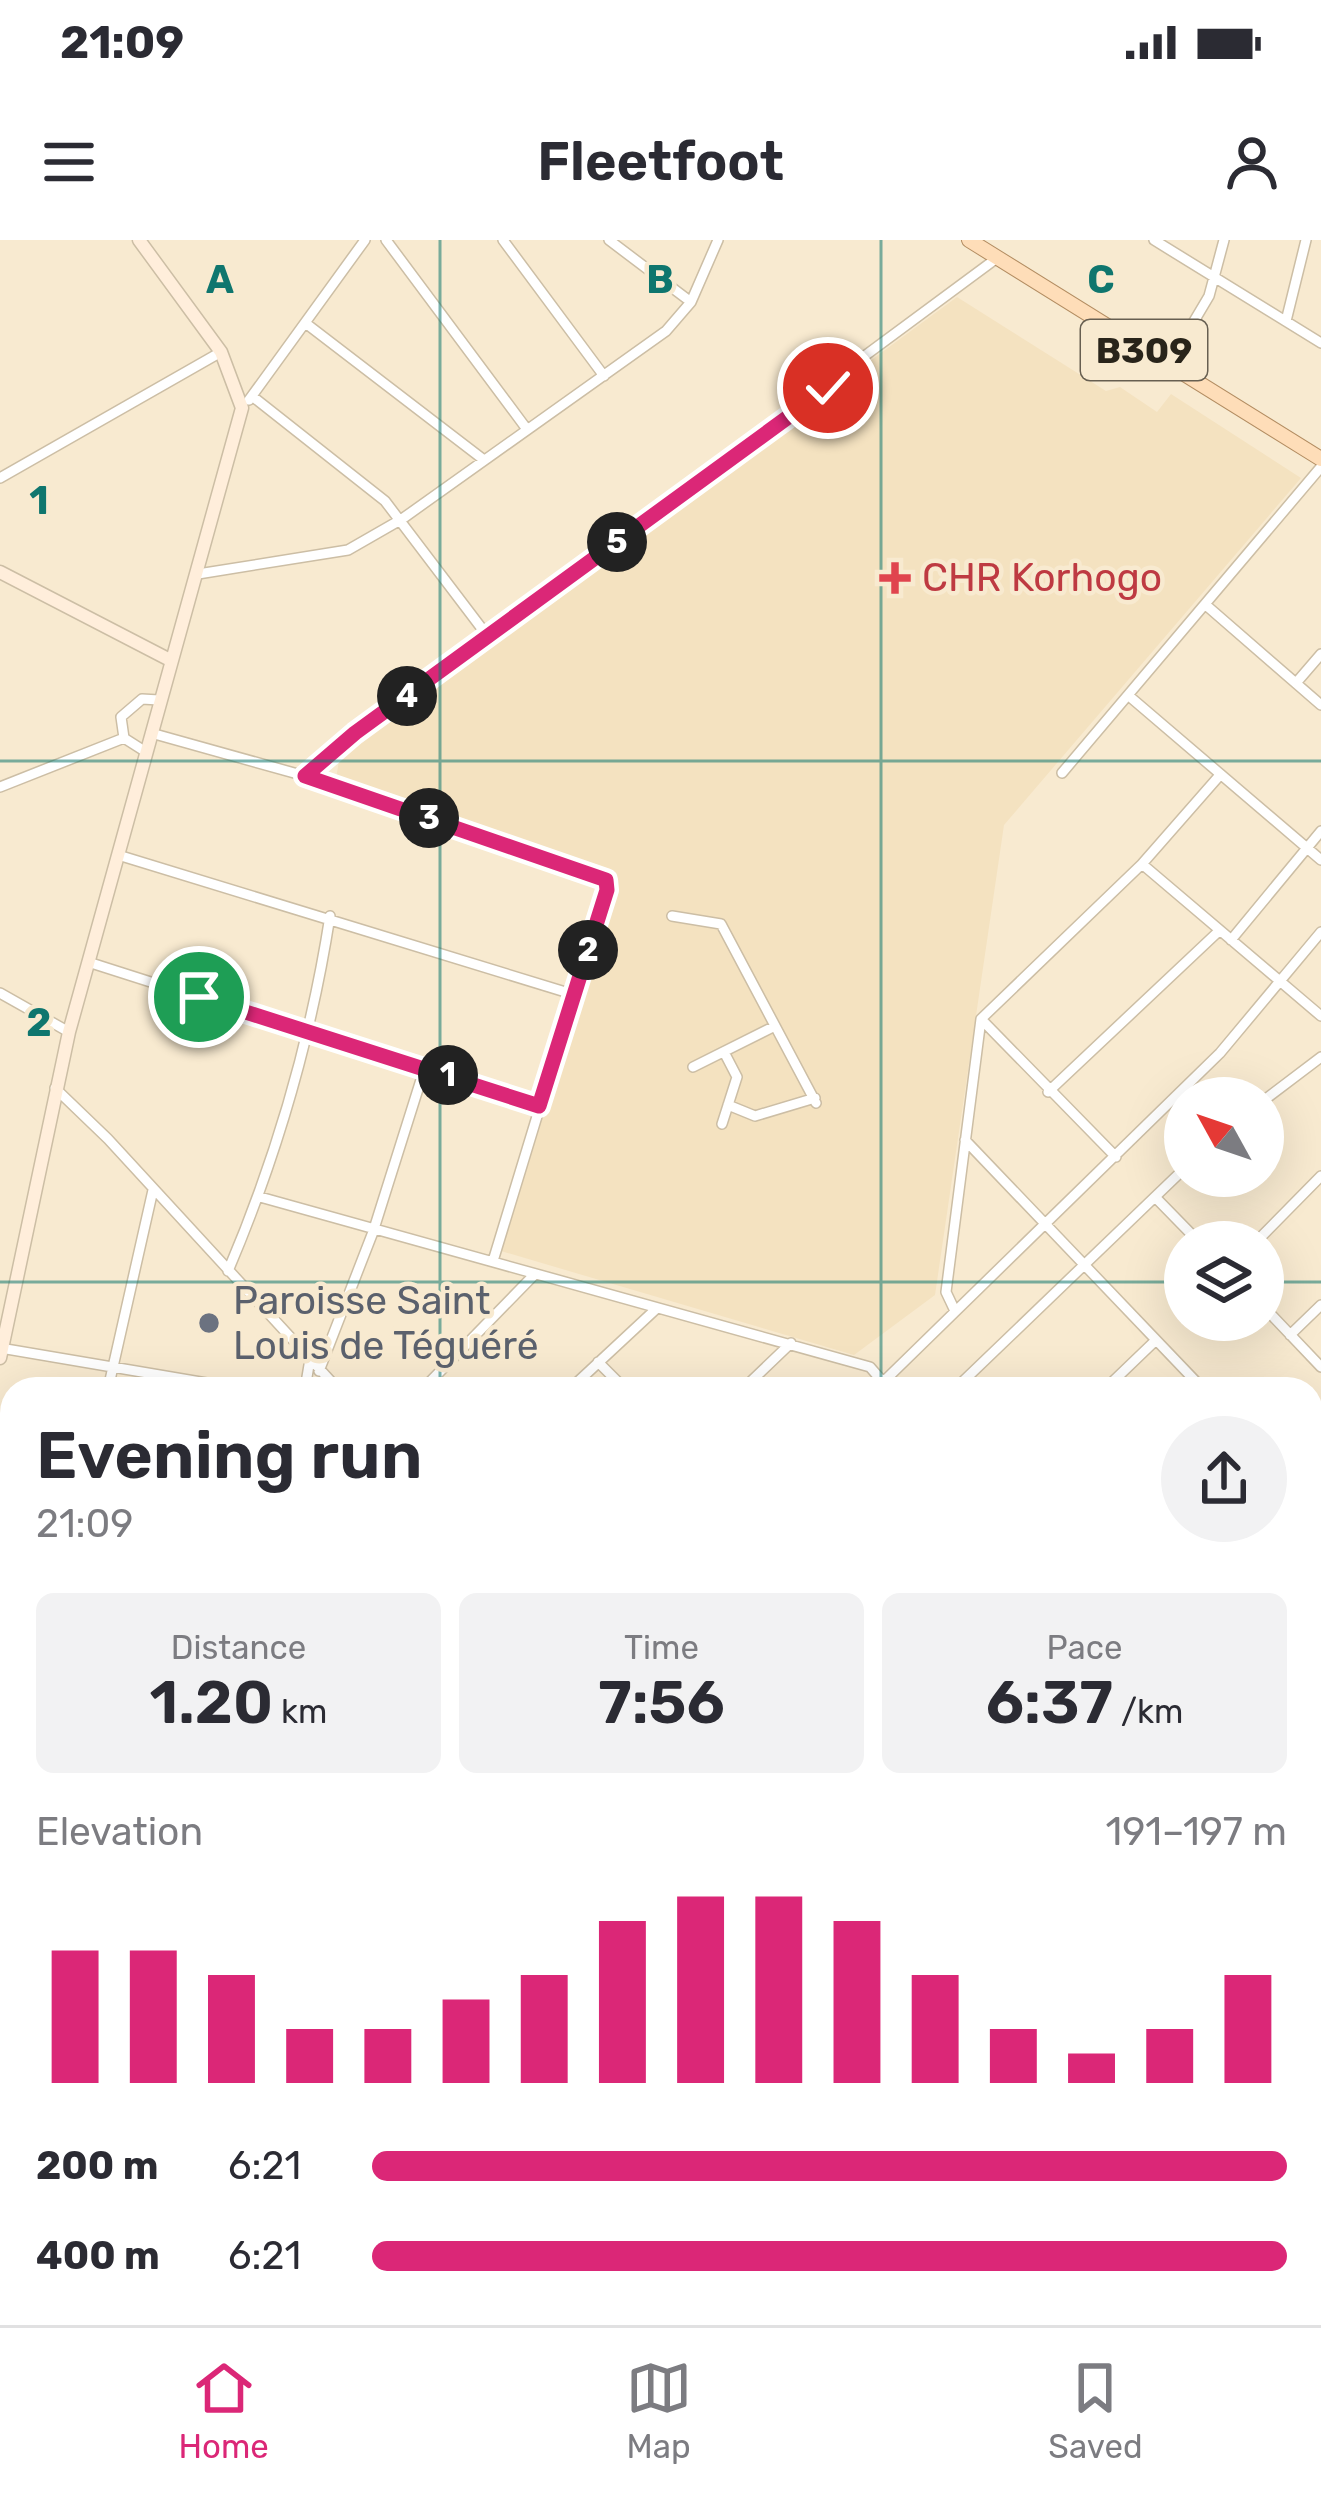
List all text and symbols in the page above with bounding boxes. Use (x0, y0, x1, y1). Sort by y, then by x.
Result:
text: 21:09 (60, 16, 184, 69)
icon: menu (36, 129, 102, 195)
icon: person (1219, 129, 1285, 195)
text: Fleetfoot (537, 130, 784, 194)
text: A (206, 257, 234, 303)
text: B (646, 257, 674, 303)
text: C (1087, 257, 1115, 303)
road number: B309 (1081, 320, 1207, 380)
pin (777, 337, 879, 439)
icon: check (795, 355, 861, 421)
text: 1 (29, 478, 49, 524)
pin: 5 (587, 512, 647, 572)
text: 5 (606, 522, 628, 561)
place label: CHR Korhogo (922, 555, 1162, 601)
marker: CHR Korhogo (879, 562, 911, 594)
pin: 4 (377, 666, 437, 726)
text: 4 (396, 676, 418, 715)
pin: 3 (399, 788, 459, 848)
text: 3 (418, 798, 440, 837)
pin: 2 (558, 920, 618, 980)
text: 2 (577, 930, 599, 969)
pin (148, 946, 250, 1048)
icon: arrive (166, 964, 232, 1030)
text: 2 (26, 1000, 52, 1046)
pin: 1 (418, 1045, 478, 1105)
text: 1 (440, 1055, 456, 1094)
north arrow (1164, 1077, 1284, 1197)
map controls (1164, 1077, 1284, 1341)
button: layers (1164, 1221, 1284, 1341)
place label: Paroisse Saint Louis de Téguéré (233, 1278, 538, 1369)
marker: Paroisse Saint Louis de Téguéré (196, 1310, 222, 1336)
text: Evening run (36, 1416, 422, 1495)
button: share (1161, 1416, 1287, 1542)
text: 21:09 (36, 1501, 133, 1547)
text: Distance (171, 1628, 306, 1667)
text: Time (624, 1628, 699, 1667)
text: Pace (1047, 1628, 1122, 1667)
text: 1.20 (150, 1667, 273, 1738)
text: 7:56 (598, 1667, 725, 1738)
text: 6:37 (986, 1667, 1113, 1738)
text: km (273, 1692, 327, 1731)
text: /km (1113, 1692, 1183, 1731)
text: Elevation (36, 1809, 203, 1855)
text: 191–197 m (1105, 1809, 1287, 1855)
text: 200 m (36, 2143, 158, 2189)
text: 6:21 (228, 2143, 301, 2189)
text: 400 m (36, 2233, 160, 2279)
text: 6:21 (228, 2233, 301, 2279)
tab: Home (178, 2355, 269, 2466)
tab: Map (626, 2355, 692, 2466)
tab: Saved (1048, 2355, 1143, 2466)

